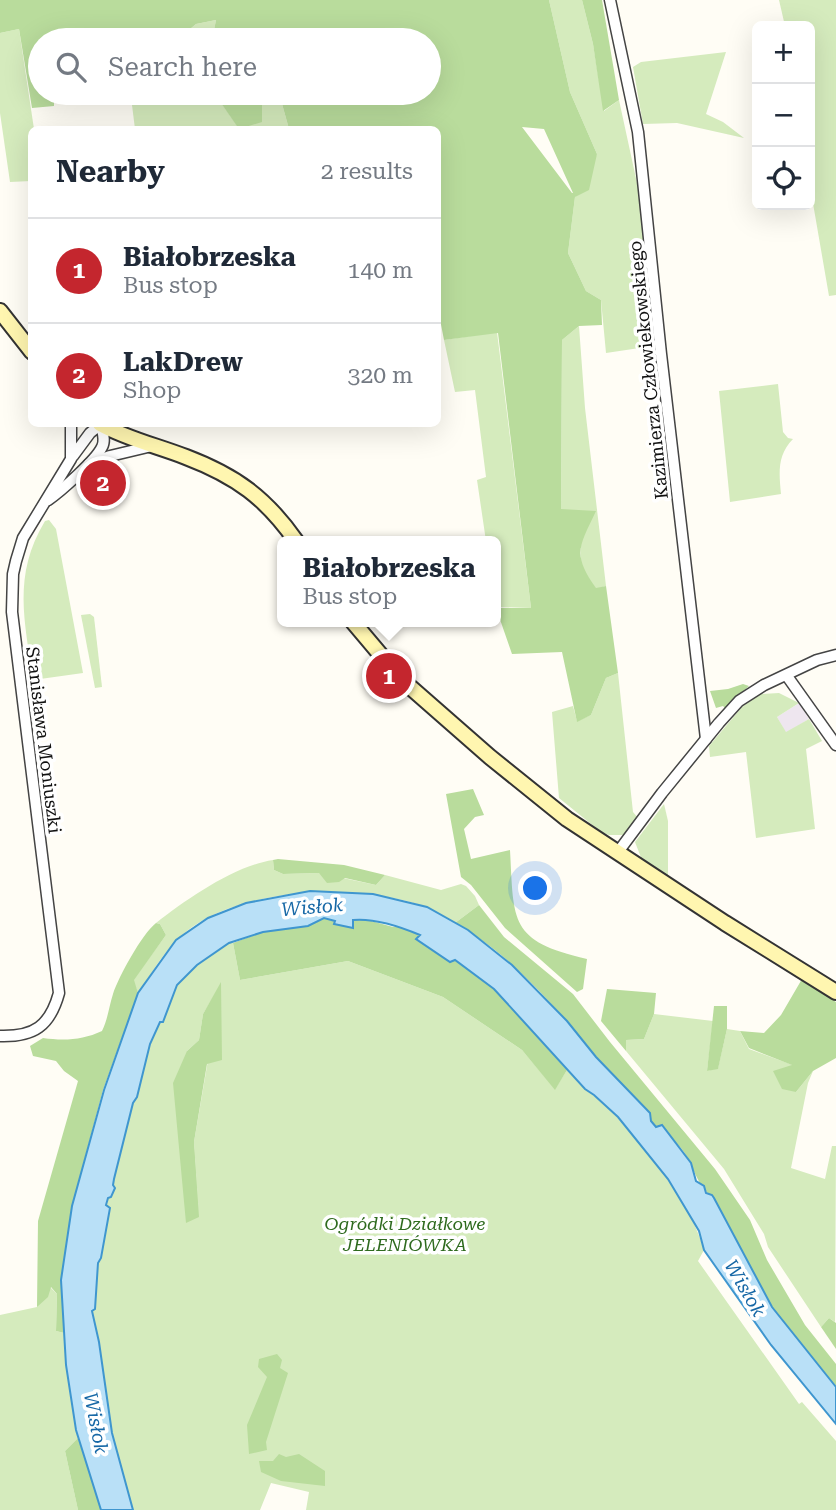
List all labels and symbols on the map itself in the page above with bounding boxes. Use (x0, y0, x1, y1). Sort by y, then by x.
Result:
street label: Kazimierza Człowiekowskiego (624, 240, 672, 500)
pin: 2 (80, 457, 126, 509)
street label: Stanisława Moniuszki (22, 645, 66, 835)
pin: 1 (366, 650, 412, 702)
your location (518, 871, 552, 905)
water label: Wisłok (280, 893, 345, 921)
park label: Ogródki Działkowe JELENIÓWKA (325, 1213, 485, 1255)
water label: Wisłok (720, 1255, 771, 1321)
water label: Wisłok (79, 1390, 113, 1456)

